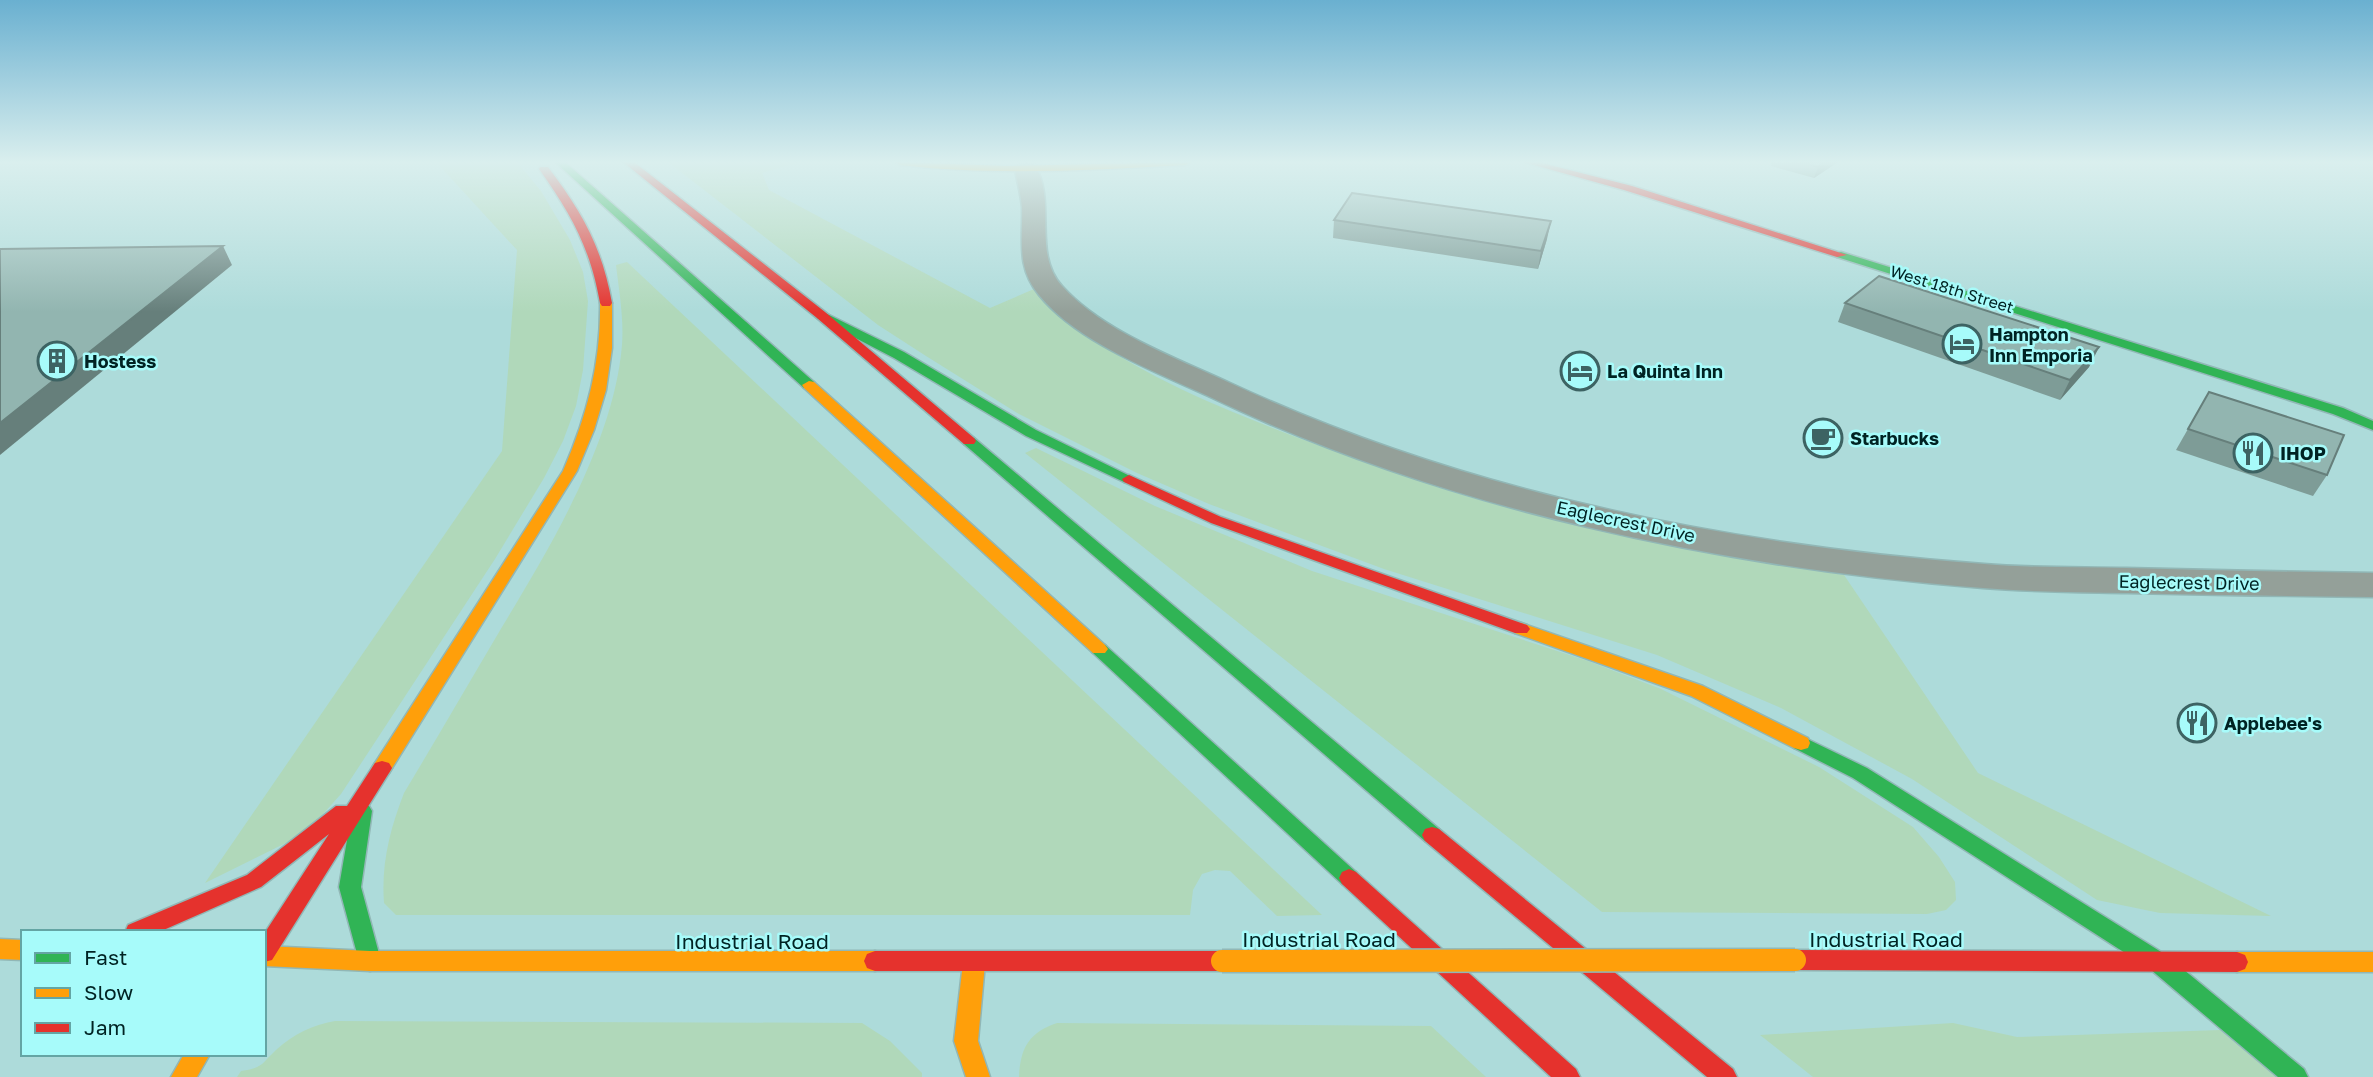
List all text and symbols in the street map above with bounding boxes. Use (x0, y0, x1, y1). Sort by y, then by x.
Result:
street label: West 18th Street (1888, 261, 2016, 317)
hotel icon: Hampton Inn Emporia (1941, 323, 1983, 365)
place label: Hampton Inn Emporia (1989, 323, 2093, 366)
building icon: Hostess (36, 340, 78, 382)
place label: Hostess (84, 350, 156, 372)
hotel icon: La Quinta Inn (1559, 350, 1601, 392)
place label: La Quinta Inn (1607, 360, 1723, 382)
cafe icon: Starbucks (1802, 417, 1844, 459)
place label: Starbucks (1850, 427, 1939, 449)
restaurant icon: IHOP (2232, 432, 2274, 474)
place label: IHOP (2280, 442, 2326, 464)
street label: Eaglecrest Drive (1555, 496, 1697, 546)
street label: Eaglecrest Drive (2118, 570, 2260, 594)
restaurant icon: Applebee's (2176, 702, 2218, 744)
place label: Applebee's (2224, 712, 2322, 734)
street label: Industrial Road (1242, 926, 1396, 952)
street label: Industrial Road (1809, 926, 1963, 952)
street label: Industrial Road (675, 928, 829, 954)
legend (21, 930, 266, 1056)
text: Fast (84, 944, 127, 970)
text: Slow (84, 979, 133, 1005)
text: Jam (84, 1014, 126, 1040)

